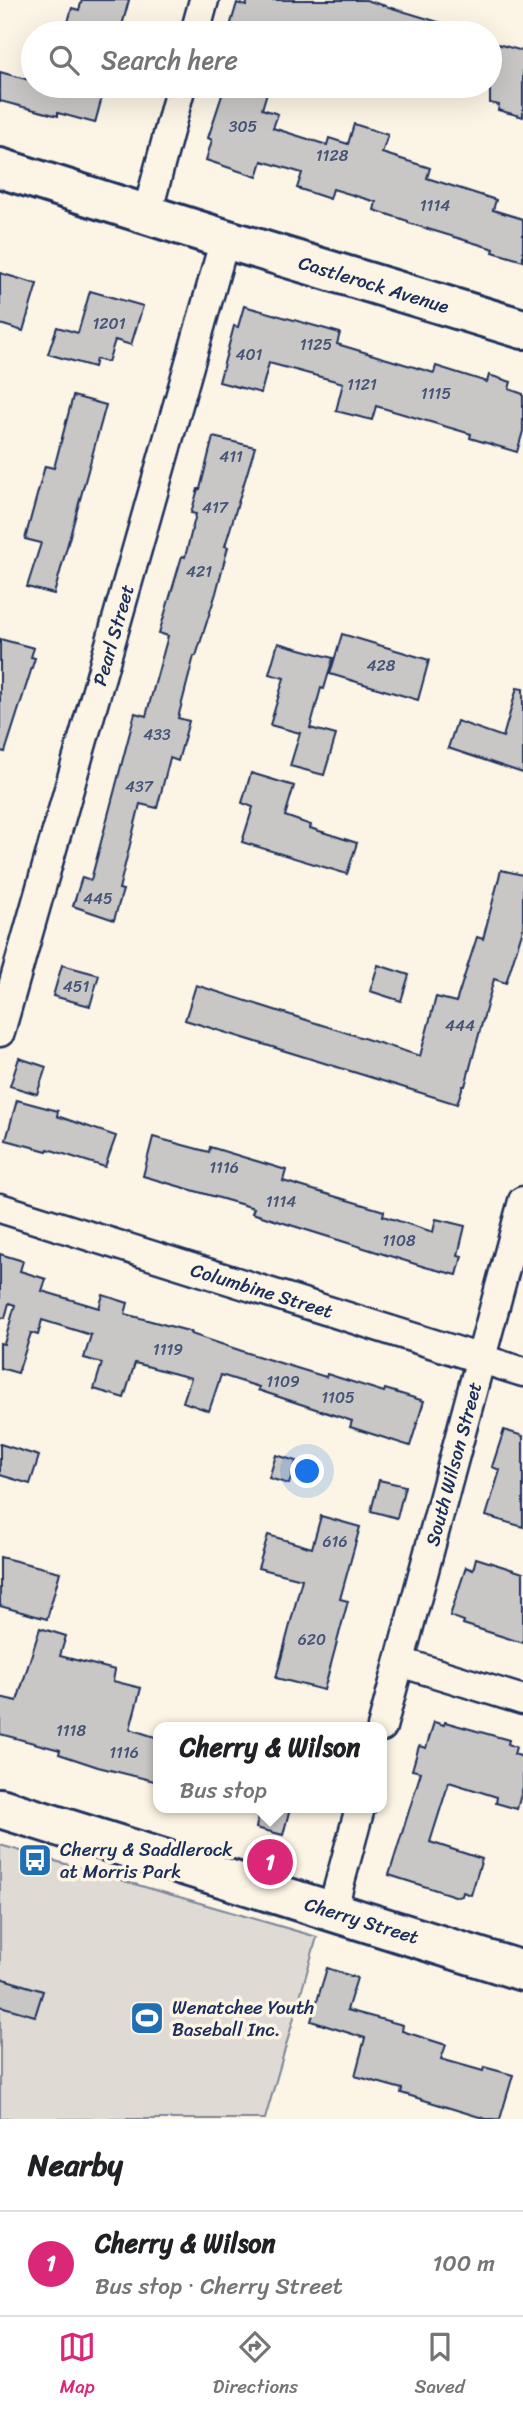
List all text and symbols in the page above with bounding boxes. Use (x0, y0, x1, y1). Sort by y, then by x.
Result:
search box (21, 21, 502, 98)
text: Search here (101, 37, 238, 83)
icon: search (45, 41, 83, 79)
house number: 305 (229, 112, 258, 141)
house number: 1128 (316, 141, 349, 170)
house number: 1114 (420, 191, 450, 220)
street label: Castlerock Avenue (294, 246, 453, 323)
house number: 1201 (92, 309, 126, 338)
house number: 1125 (300, 330, 333, 359)
house number: 401 (236, 340, 263, 369)
house number: 1121 (347, 370, 377, 399)
house number: 1115 (421, 379, 451, 408)
house number: 411 (219, 442, 243, 471)
house number: 417 (202, 493, 229, 522)
house number: 421 (186, 557, 212, 586)
street label: Pearl Street (83, 581, 144, 690)
house number: 428 (367, 651, 396, 680)
house number: 433 (143, 720, 171, 749)
house number: 437 (125, 772, 154, 801)
house number: 445 (83, 884, 113, 913)
house number: 451 (63, 972, 89, 1001)
house number: 444 (445, 1011, 475, 1040)
house number: 1116 (209, 1153, 239, 1182)
house number: 1114 (266, 1187, 296, 1216)
house number: 1108 (382, 1226, 416, 1255)
street label: Columbine Street (187, 1253, 337, 1328)
house number: 1119 (153, 1335, 183, 1364)
house number: 1109 (266, 1367, 300, 1396)
street label: South Wilson Street (416, 1378, 491, 1550)
house number: 1105 (321, 1383, 355, 1412)
your location (290, 1454, 324, 1488)
house number: 616 (322, 1527, 348, 1556)
house number: 620 (298, 1625, 326, 1654)
house number: 1118 (56, 1716, 86, 1745)
popup (153, 1722, 387, 1813)
text: Cherry & Wilson (180, 1724, 360, 1770)
house number: 1116 (109, 1738, 139, 1767)
text: Bus stop (180, 1770, 267, 1811)
place label: Cherry & Saddlerock at Morris Park (60, 1833, 233, 1888)
pin: 1 (247, 1836, 293, 1888)
bus stop icon: Cherry & Saddlerock at Morris Park (16, 1841, 54, 1879)
street label: Cherry Street (301, 1887, 423, 1953)
place label: Wenatchee Youth Baseball Inc. (172, 1991, 314, 2046)
sports icon: Wenatchee Youth Baseball Inc. (128, 1999, 166, 2037)
text: Nearby (28, 2138, 123, 2192)
text: Cherry & Wilson (95, 2220, 276, 2266)
text: 1 (46, 2243, 56, 2284)
text: 100 m (432, 2243, 495, 2284)
text: Bus stop · Cherry Street (95, 2266, 343, 2307)
tab: Map (58, 2328, 96, 2403)
tab: Directions (213, 2328, 298, 2403)
tab: Saved (415, 2328, 465, 2403)

